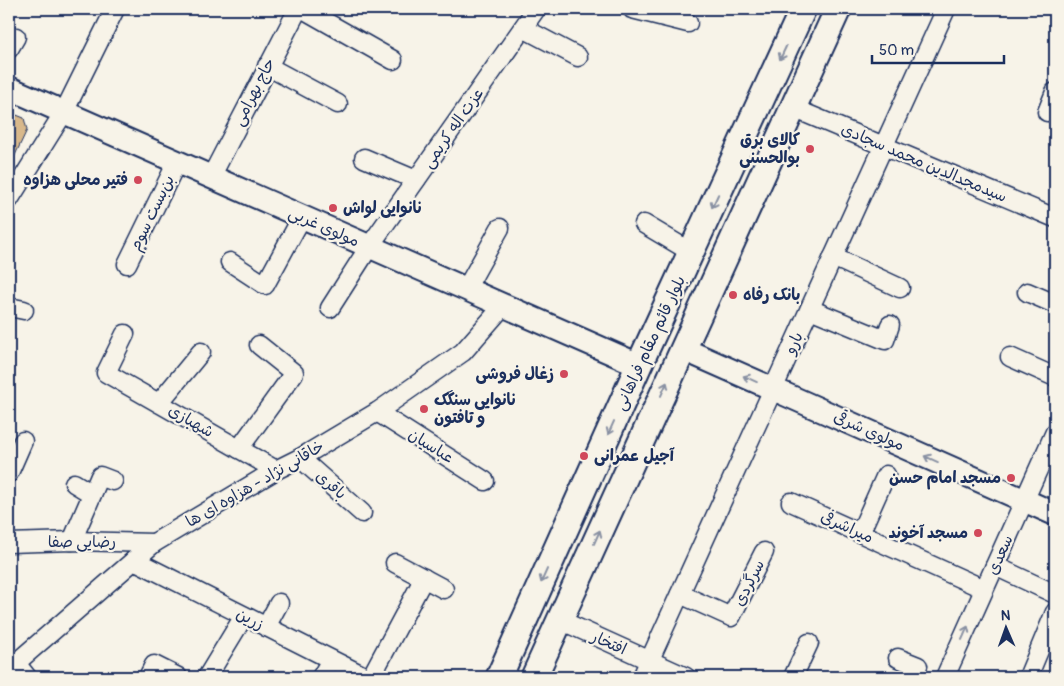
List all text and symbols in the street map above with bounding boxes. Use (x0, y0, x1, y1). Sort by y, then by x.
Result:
scale bar (872, 32, 1004, 64)
text: 50 m (879, 41, 914, 60)
one-way arrow (778, 45, 787, 60)
street label: حاج بهرامی (228, 55, 280, 129)
street label: عزت اله کریمی (418, 84, 488, 172)
street label: سیدمجدالدین محمد سجادی (838, 119, 1010, 207)
place label: کالای برق بوالحسنی (739, 130, 800, 168)
marker: کالای برق بوالحسنی (804, 143, 816, 155)
place label: فتیر محلی هزاوه (23, 170, 128, 190)
street label: بن‌بست سوم (125, 172, 181, 255)
marker: فتیر محلی هزاوه (132, 174, 144, 186)
one-way arrow (710, 193, 719, 208)
place label: نانوایی لواش (343, 198, 423, 219)
marker: نانوایی لواش (327, 202, 339, 214)
street label: مولوی غربی (285, 203, 363, 251)
street label: بلوار قائم مقام فراهانی (610, 273, 692, 414)
place label: بانک رفاه (743, 285, 800, 305)
marker: بانک رفاه (727, 289, 739, 301)
street label: بارو (779, 329, 808, 359)
place label: زغال فروشی (476, 364, 554, 384)
marker: زغال فروشی (558, 368, 570, 380)
one-way arrow (743, 373, 758, 383)
one-way arrow (660, 382, 670, 397)
place label: نانوایی سنگک و تافتون (434, 390, 517, 428)
street label: شهبازی (165, 400, 217, 442)
marker: نانوایی سنگک و تافتون (418, 403, 430, 415)
street label: مولوی شرقی (830, 406, 908, 455)
one-way arrow (606, 420, 615, 435)
street label: عباسیان (405, 424, 457, 468)
street label: خاقانی نژاد - هزاوه ای ها (182, 436, 328, 532)
place label: آجیل عمرانی (594, 446, 675, 466)
marker: آجیل عمرانی (578, 450, 590, 462)
one-way arrow (924, 453, 939, 463)
street label: باقری (311, 466, 351, 504)
place label: مسجد امام حسن (889, 468, 1001, 490)
marker: مسجد امام حسن (1005, 472, 1017, 484)
street label: میراشرفی (817, 507, 877, 547)
place label: مسجد آخوند (888, 523, 968, 543)
marker: مسجد آخوند (972, 527, 984, 539)
one-way arrow (593, 530, 603, 545)
street label: رضایی صفا (48, 532, 116, 552)
street label: سعدی (982, 532, 1018, 578)
street label: سرگردی (729, 556, 769, 610)
one-way arrow (539, 568, 549, 583)
street label: زرین (233, 604, 267, 634)
north arrow (982, 604, 1032, 654)
text: N (1001, 607, 1011, 624)
street label: افتخار (587, 626, 630, 660)
one-way arrow (960, 626, 970, 641)

